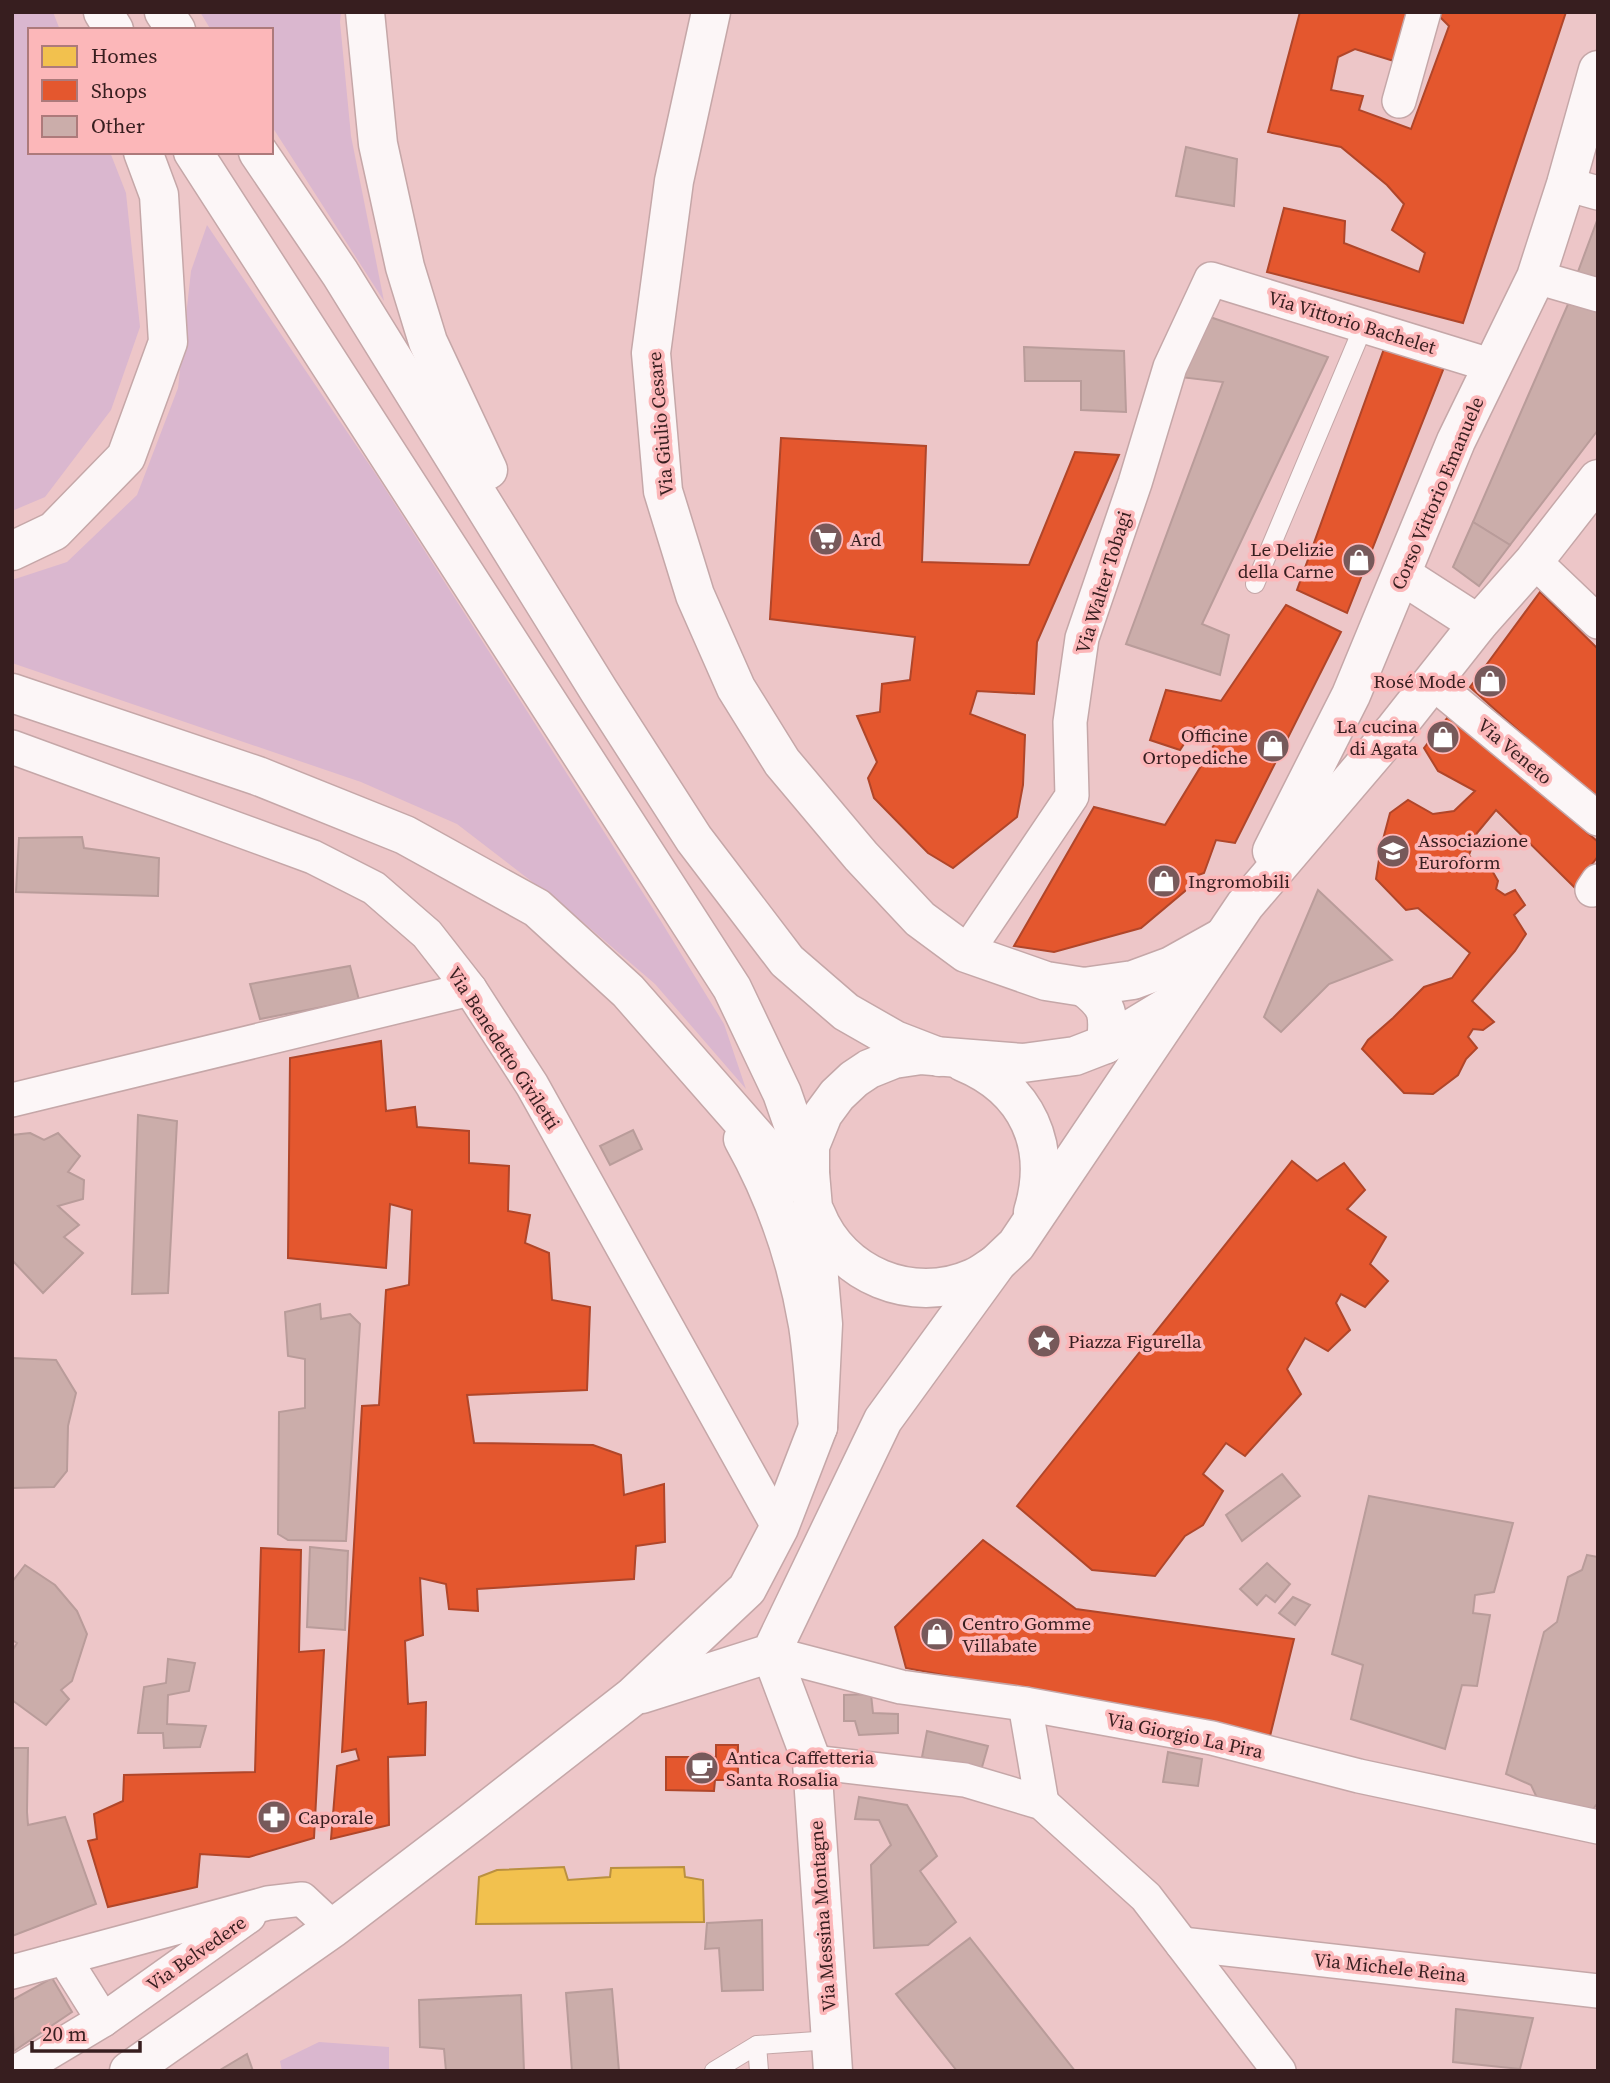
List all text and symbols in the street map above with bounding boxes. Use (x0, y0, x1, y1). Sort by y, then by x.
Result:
legend (28, 28, 273, 154)
text: Homes (91, 41, 157, 70)
text: Shops (91, 76, 147, 105)
text: Other (91, 111, 145, 140)
street label: Via Vittorio Bachelet (1265, 284, 1440, 360)
street label: Via Giulio Cesare (641, 351, 679, 497)
street label: Corso Vittorio Emanuele (1384, 392, 1490, 594)
street label: Via Walter Tobagi (1069, 507, 1137, 657)
supermarket icon: Ard (807, 520, 845, 558)
place label: Ard (850, 526, 881, 552)
place label: Le Delizie della Carne (1238, 536, 1334, 584)
shop icon: Le Delizie della Carne (1340, 541, 1378, 579)
shop icon: Rosé Mode (1471, 662, 1509, 700)
place label: Rosé Mode (1373, 668, 1466, 694)
street label: Via Veneto (1472, 712, 1558, 790)
place label: La cucina di Agata (1336, 713, 1418, 761)
shop icon: La cucina di Agata (1424, 718, 1462, 756)
place label: Officine Ortopediche (1142, 722, 1248, 770)
shop icon: Officine Ortopediche (1254, 727, 1292, 765)
place label: Associazione Euroform (1418, 827, 1528, 875)
school or university icon: Associazione Euroform (1374, 832, 1412, 870)
shop icon: Ingromobili (1145, 862, 1183, 900)
place label: Ingromobili (1188, 868, 1290, 894)
street label: Via Benedetto Civiletti (442, 962, 567, 1135)
place icon: Piazza Figurella (1025, 1322, 1063, 1360)
place label: Piazza Figurella (1068, 1328, 1202, 1354)
place label: Centro Gomme Villabate (962, 1610, 1091, 1658)
shop icon: Centro Gomme Villabate (918, 1615, 956, 1653)
street label: Via Giorgio La Pira (1104, 1706, 1266, 1764)
place label: Antica Caffetteria Santa Rosalia (726, 1744, 875, 1792)
cafe icon: Antica Caffetteria Santa Rosalia (683, 1749, 721, 1787)
pharmacy icon: Caporale (255, 1798, 293, 1836)
place label: Caporale (298, 1804, 374, 1830)
street label: Via Messina Montagne (802, 1820, 842, 2012)
street label: Via Belvedere (141, 1909, 251, 1997)
street label: Via Michele Reina (1312, 1946, 1468, 1988)
scale bar (32, 2010, 140, 2054)
text: 20 m (42, 2019, 87, 2048)

